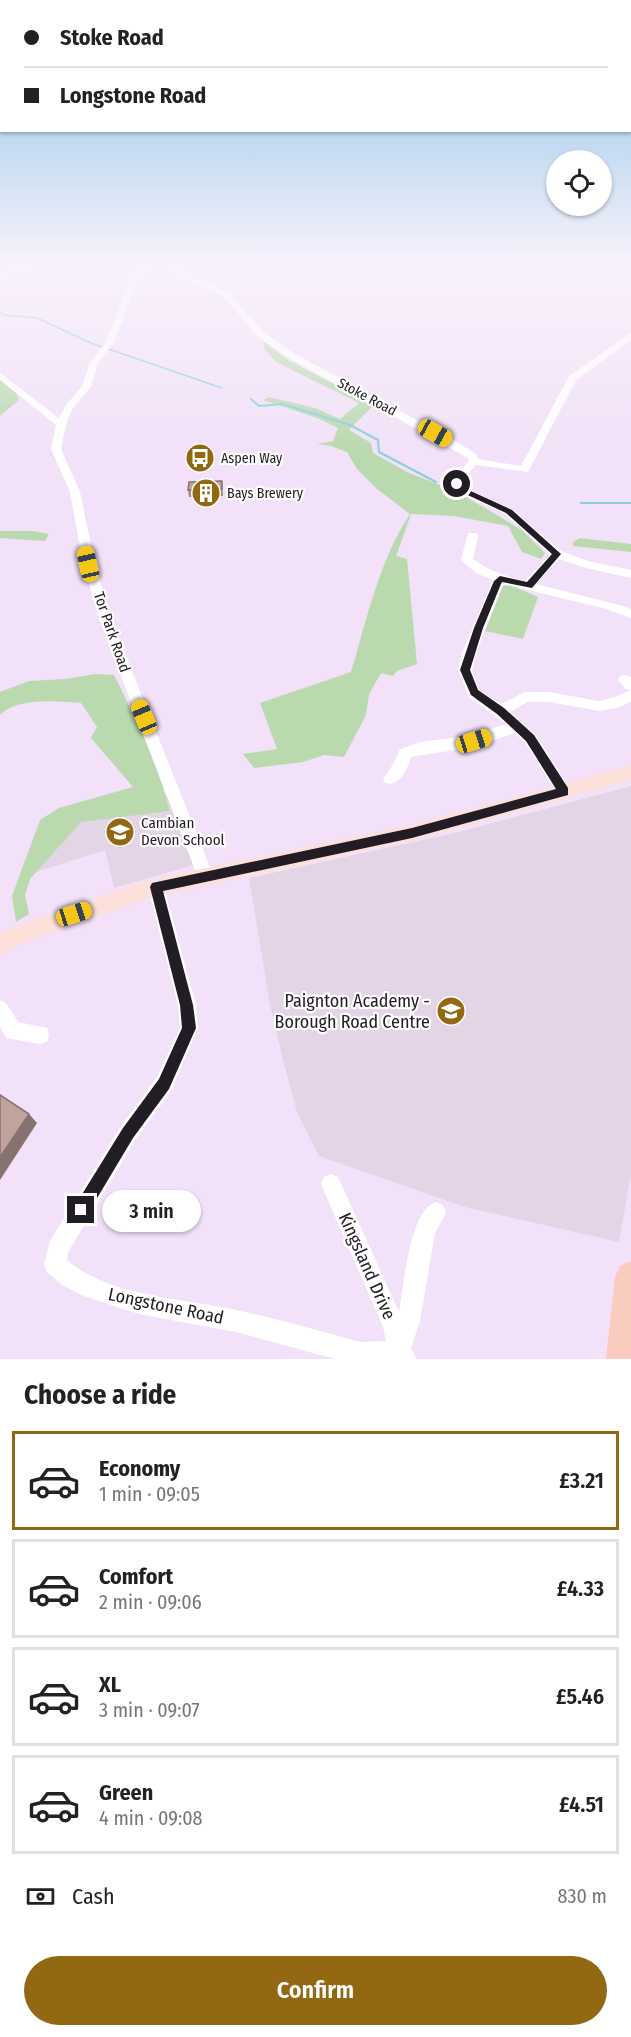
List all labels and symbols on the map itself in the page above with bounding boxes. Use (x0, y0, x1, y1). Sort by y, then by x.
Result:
street label: Stoke Road (335, 374, 399, 420)
car (415, 416, 455, 450)
bus stop icon: Aspen Way (184, 442, 216, 474)
place label: Aspen Way (221, 450, 283, 467)
route start (443, 470, 470, 497)
building icon: Bays Brewery (190, 477, 222, 509)
place label: Bays Brewery (227, 485, 304, 502)
car (75, 544, 101, 584)
street label: Tor Park Road (90, 589, 134, 675)
car (129, 697, 159, 737)
car (454, 727, 494, 755)
place label: Cambian Devon School (141, 814, 225, 849)
school or university icon: Cambian Devon School (104, 816, 136, 848)
car (54, 900, 94, 928)
place label: Paignton Academy - Borough Road Centre (275, 990, 430, 1033)
school or university icon: Paignton Academy - Borough Road Centre (435, 995, 467, 1027)
callout: 3 min (102, 1189, 201, 1231)
route end (67, 1196, 94, 1223)
street label: Kingsland Drive (334, 1209, 400, 1323)
street label: Longstone Road (106, 1283, 226, 1329)

